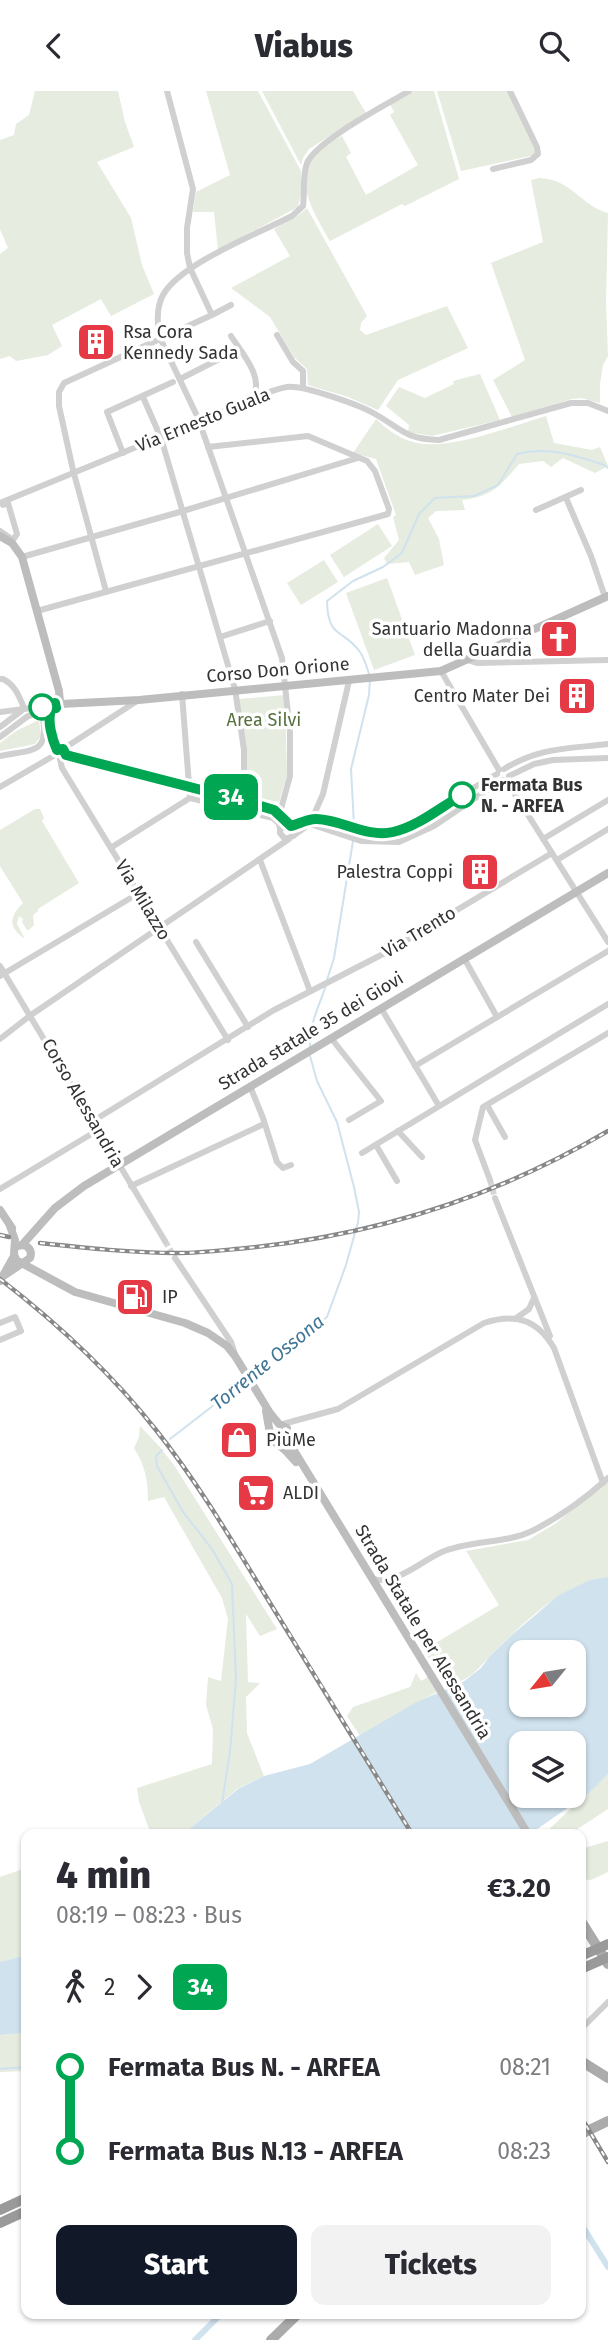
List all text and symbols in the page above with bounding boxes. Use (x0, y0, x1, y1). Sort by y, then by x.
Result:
icon: back (35, 27, 73, 65)
text: Viabus (255, 27, 353, 65)
icon: search (535, 27, 573, 65)
building icon: Rsa Cora Kennedy Sada (75, 321, 117, 363)
place label: Rsa Cora Kennedy Sada (123, 321, 239, 364)
street label: Via Ernesto Guala (133, 383, 273, 457)
place label: Santuario Madonna della Guardia (372, 618, 532, 661)
church icon: Santuario Madonna della Guardia (538, 618, 580, 660)
street label: Corso Don Orione (206, 653, 350, 687)
building icon: Centro Mater Dei (556, 675, 598, 717)
place label: Centro Mater Dei (414, 685, 550, 707)
unlabelled marker (29, 694, 55, 720)
park label: Area Silvi (227, 709, 301, 731)
line badge: 34 (200, 774, 262, 820)
place label: Fermata Bus N. - ARFEA (481, 774, 583, 817)
marker: Fermata Bus N. - ARFEA (449, 782, 475, 808)
text: 34 (218, 783, 244, 811)
building icon: Palestra Coppi (459, 851, 501, 893)
street label: Via Milazzo (110, 856, 176, 944)
place label: Palestra Coppi (336, 861, 453, 883)
street label: Via Trento (378, 901, 460, 963)
street label: Strada statale 35 dei Giovi (214, 967, 408, 1095)
street label: Corso Alessandria (37, 1035, 129, 1171)
fuel station icon: IP (114, 1276, 156, 1318)
place label: IP (162, 1286, 178, 1308)
water label: Torrente Ossona (206, 1310, 328, 1415)
shop icon: PiùMe (218, 1419, 260, 1461)
place label: PiùMe (266, 1429, 316, 1451)
supermarket icon: ALDI (235, 1472, 277, 1514)
place label: ALDI (283, 1482, 319, 1504)
street label: Strada Statale per Alessandria (350, 1521, 496, 1743)
north arrow (509, 1640, 586, 1717)
map controls (509, 1640, 586, 1808)
button: layers (509, 1731, 586, 1808)
text: 4 min (56, 1852, 151, 1898)
text: €3.20 (487, 1873, 551, 1904)
text: 08:19 – 08:23 · Bus (56, 1901, 242, 1929)
icon: walk (56, 1968, 94, 2006)
icon: forward (125, 1968, 163, 2006)
text: 2 (104, 1973, 115, 2001)
text: 34 (187, 1973, 213, 2001)
text: Fermata Bus N. - ARFEA (108, 2052, 380, 2083)
text: 08:21 (499, 2053, 551, 2081)
text: Fermata Bus N.13 - ARFEA (108, 2136, 403, 2167)
text: 08:23 (497, 2137, 551, 2165)
button: Start (56, 2225, 297, 2305)
button: Tickets (311, 2225, 551, 2305)

